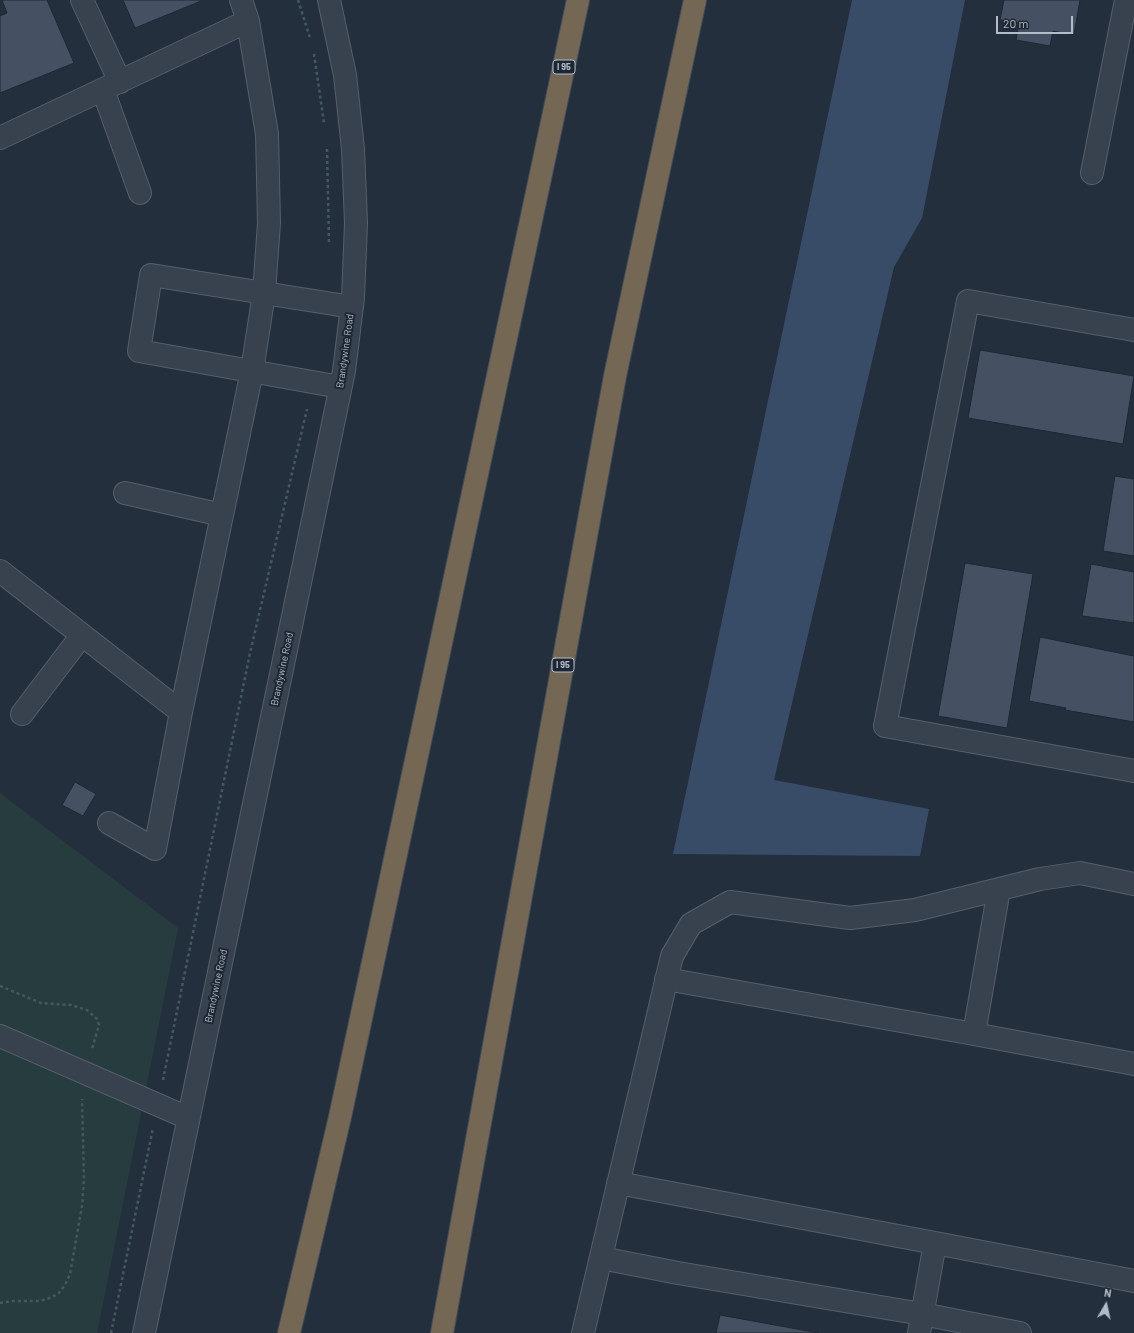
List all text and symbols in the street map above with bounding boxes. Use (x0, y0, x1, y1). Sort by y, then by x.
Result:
scale bar (998, 8, 1075, 34)
text: 20 m (1003, 16, 1029, 30)
road number: I 95 (553, 60, 575, 74)
street label: Brandywine Road (334, 313, 356, 389)
street label: Brandywine Road (268, 631, 296, 707)
road number: I 95 (552, 658, 574, 672)
street label: Brandywine Road (202, 948, 230, 1024)
north arrow (1086, 1285, 1126, 1325)
text: N (1103, 1286, 1113, 1300)

